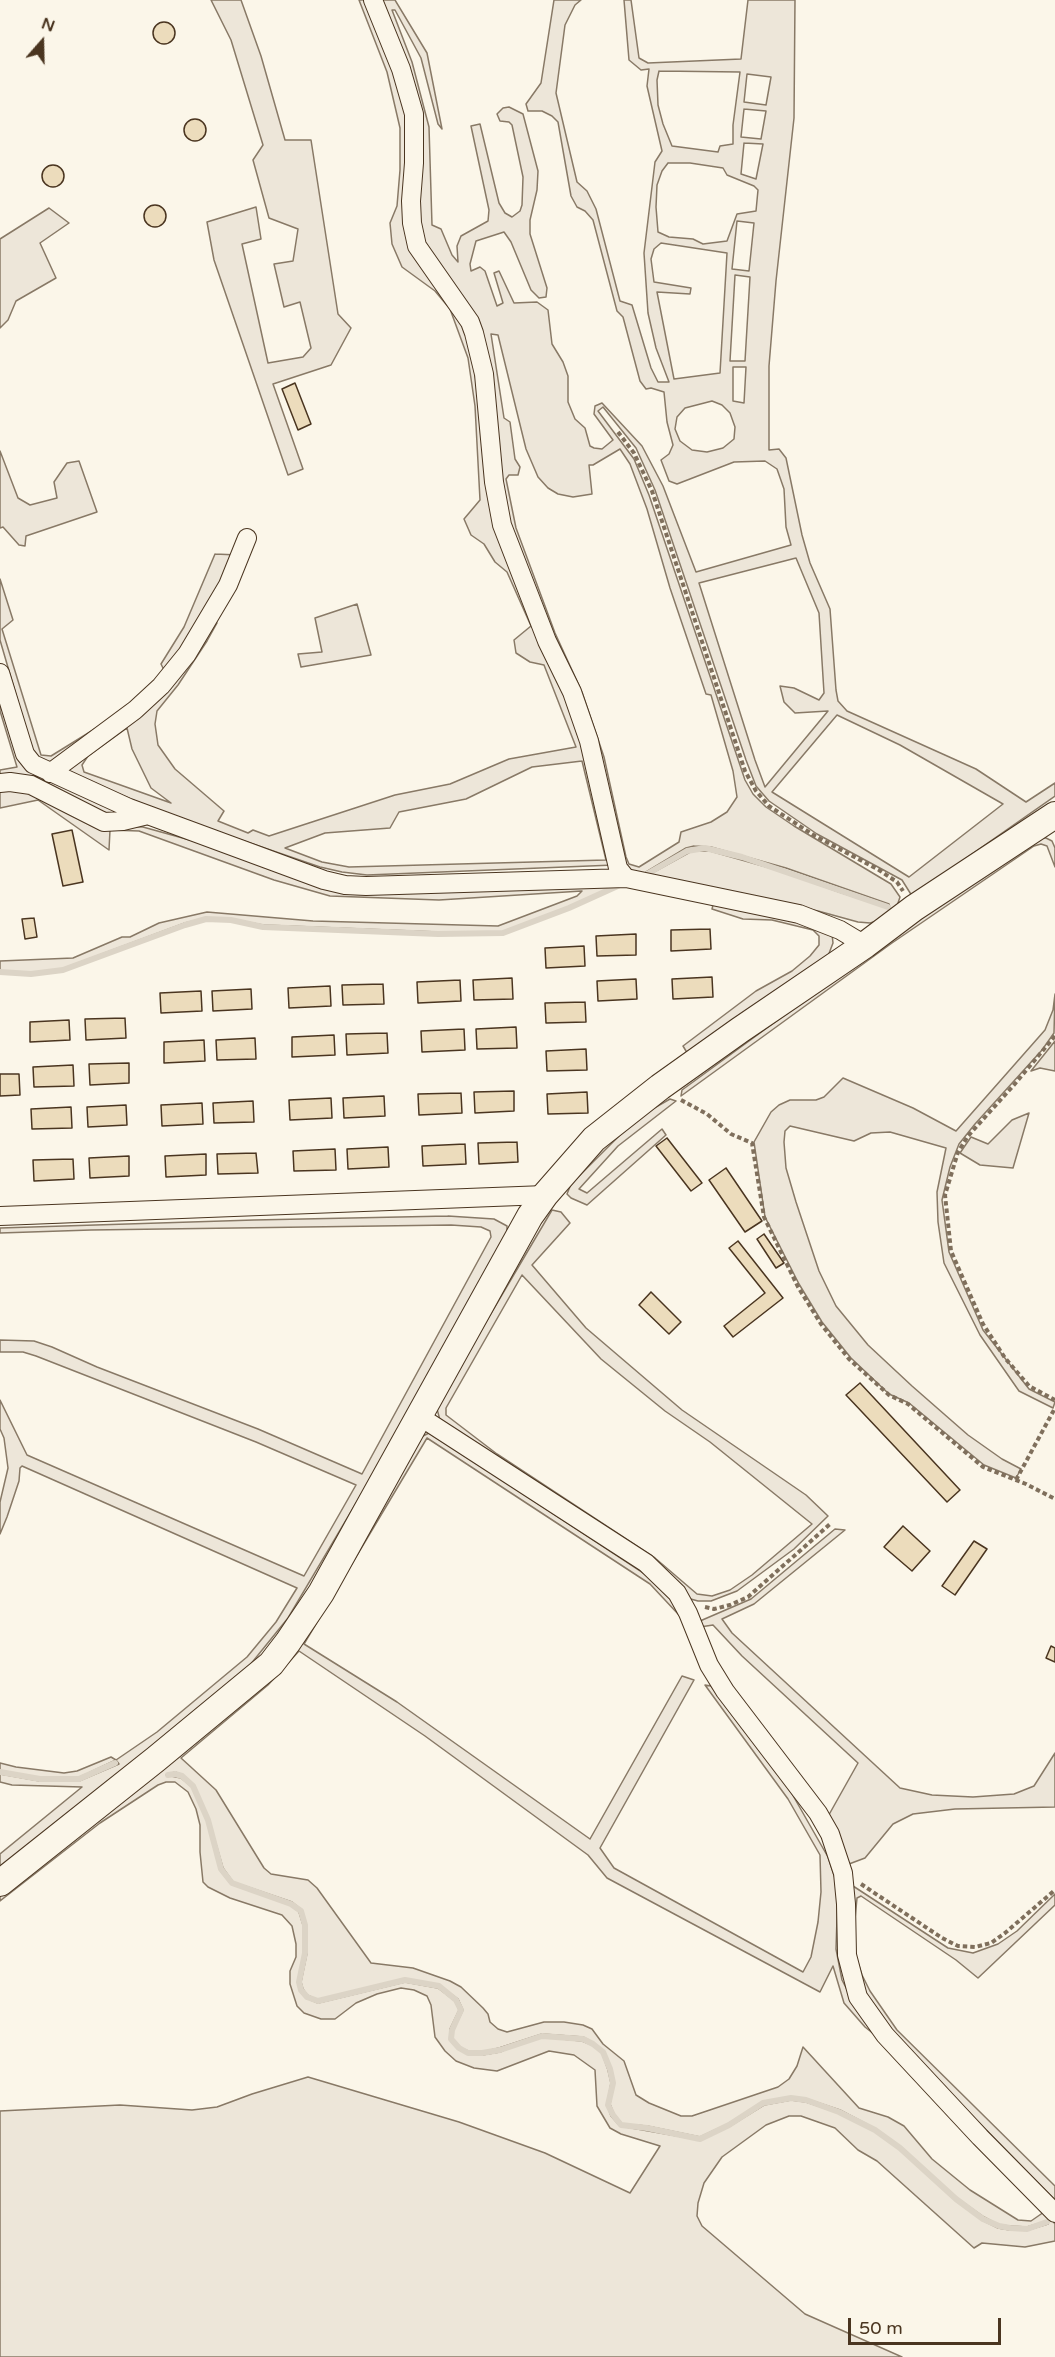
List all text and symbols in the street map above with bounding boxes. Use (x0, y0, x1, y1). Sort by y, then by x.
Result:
north arrow (12, 12, 72, 72)
text: N (39, 13, 58, 37)
scale bar (851, 2306, 1004, 2344)
text: 50 m (859, 2317, 903, 2339)

